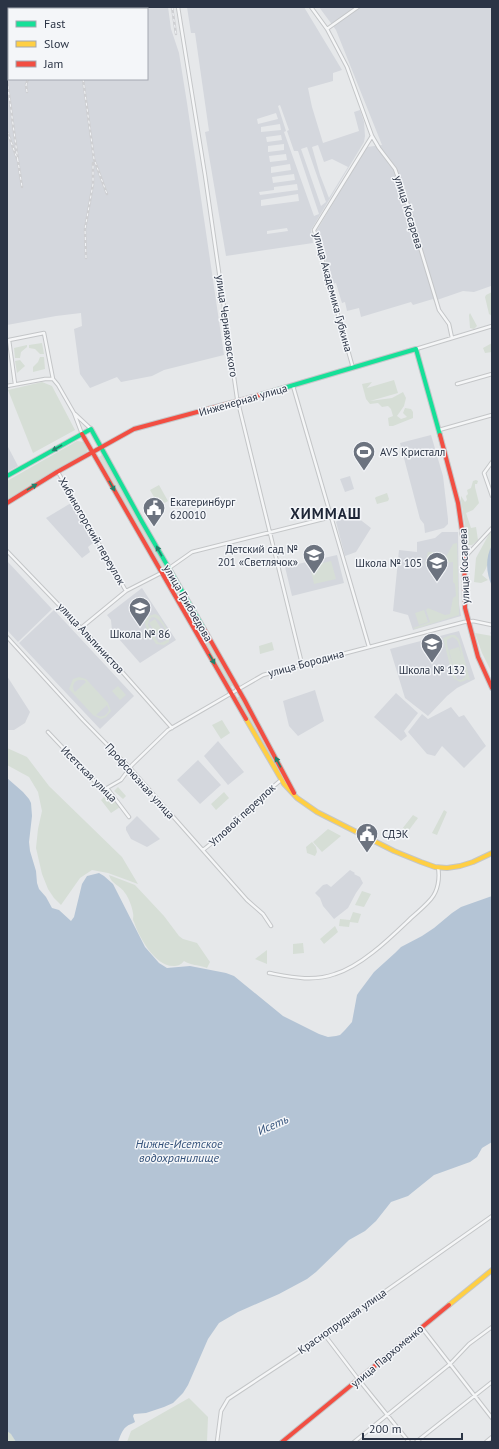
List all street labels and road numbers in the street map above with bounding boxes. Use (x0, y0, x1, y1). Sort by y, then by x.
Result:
street label: улица Косарева (391, 174, 427, 250)
street label: улица Академика Губкина (310, 231, 356, 353)
street label: улица Черняховского (213, 274, 241, 378)
street label: Инженерная улица (197, 381, 289, 419)
street label: Хибиногорский переулок (55, 475, 129, 588)
street label: улица Косарева (456, 528, 472, 604)
street label: улица Грибоедова (160, 562, 216, 644)
street label: улица Альпинистов (55, 600, 127, 676)
street label: улица Бородина (267, 646, 345, 680)
street label: Профсоюзная улица (102, 740, 178, 822)
street label: Исетская улица (58, 743, 120, 805)
street label: Угловой переулок (206, 780, 279, 849)
street label: Краснопрудная улица (295, 1285, 389, 1357)
street label: улица Пархоменко (348, 1322, 426, 1390)

